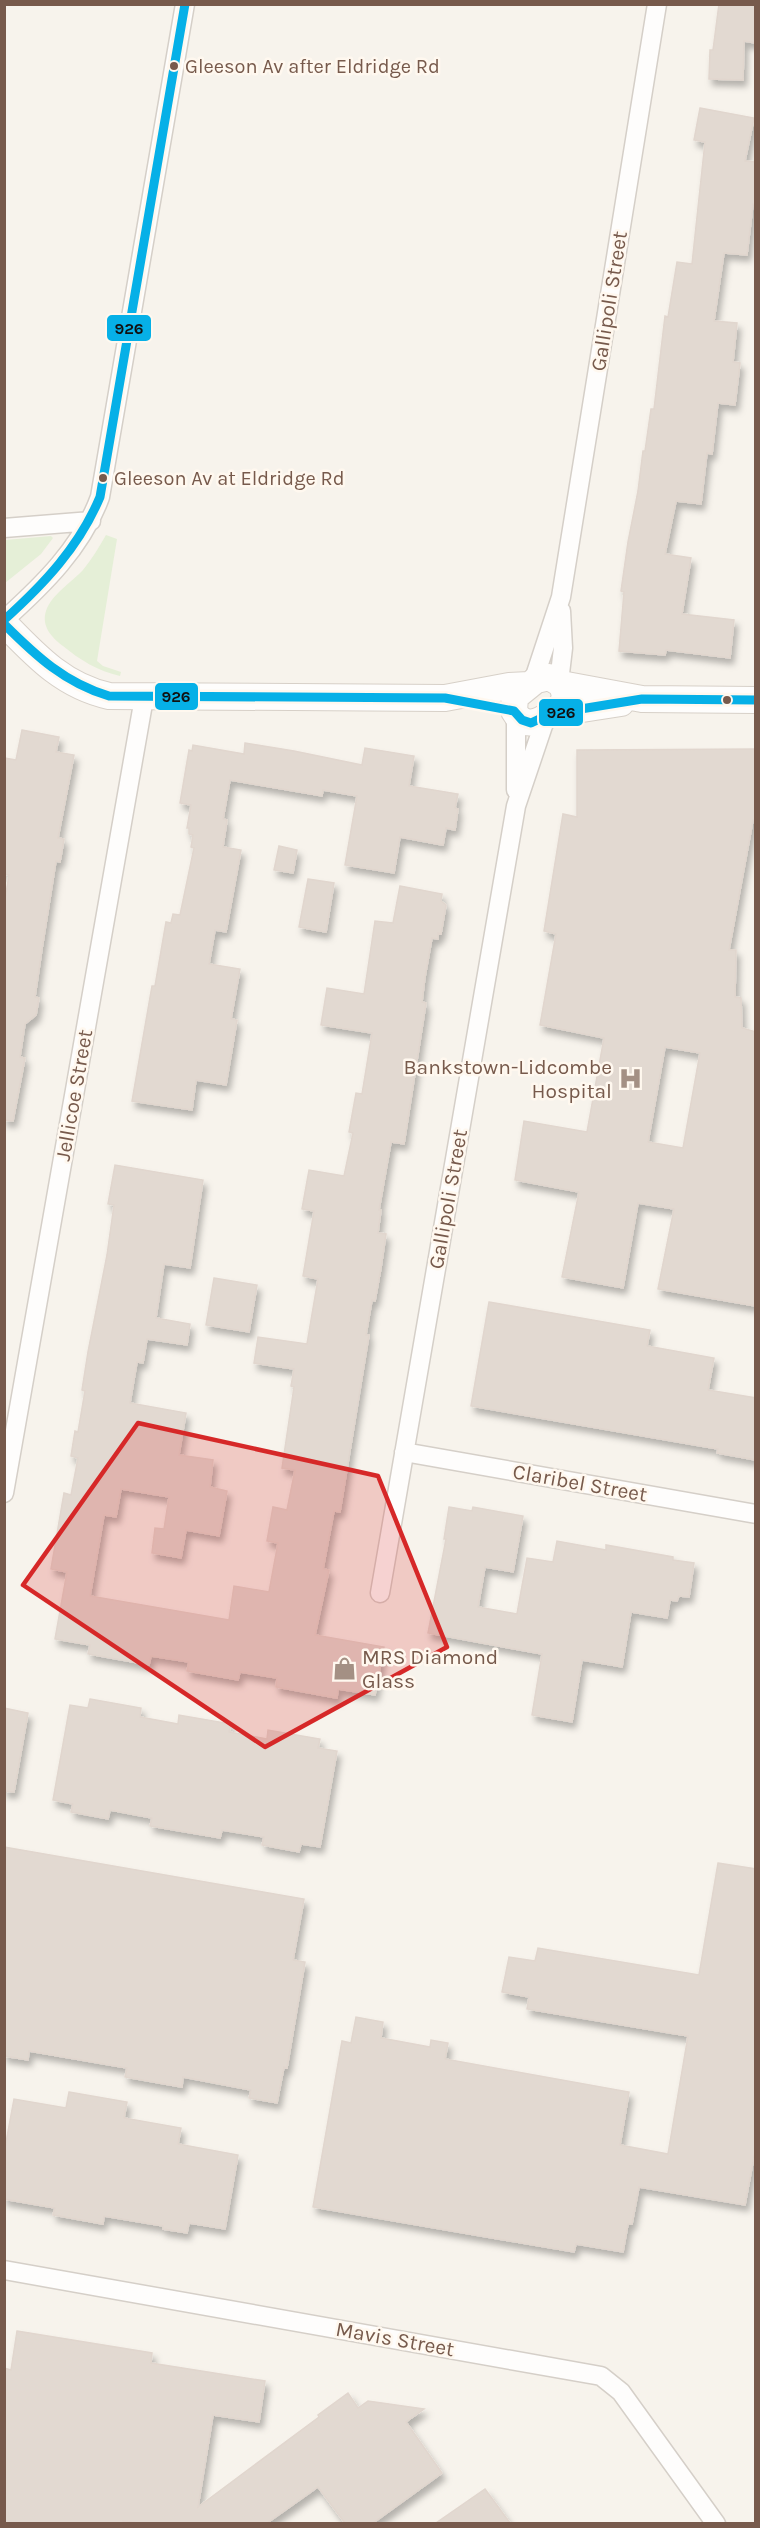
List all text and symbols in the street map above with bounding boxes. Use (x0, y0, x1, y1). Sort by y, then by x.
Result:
place label: Gleeson Av after Eldridge Rd (185, 55, 440, 78)
marker: Gleeson Av after Eldridge Rd (168, 60, 180, 72)
street label: Gallipoli Street (586, 229, 632, 373)
line badge: 926 (106, 314, 152, 342)
text: 926 (114, 319, 144, 338)
place label: Gleeson Av at Eldridge Rd (114, 467, 345, 490)
marker: Gleeson Av at Eldridge Rd (97, 472, 109, 484)
line badge: 926 (154, 682, 199, 711)
text: 926 (161, 687, 191, 706)
unlabelled marker (721, 694, 733, 706)
line badge: 926 (538, 698, 584, 727)
text: 926 (546, 703, 576, 722)
street label: Jellicoe Street (51, 1027, 97, 1163)
place label: Bankstown-Lidcombe Hospital (404, 1055, 612, 1103)
hospital icon: Bankstown-Lidcombe Hospital (617, 1066, 643, 1092)
street label: Gallipoli Street (424, 1127, 472, 1271)
street label: Claribel Street (511, 1459, 649, 1507)
place label: MRS Diamond Glass (362, 1645, 498, 1693)
shop icon: MRS Diamond Glass (331, 1656, 357, 1682)
street label: Mavis Street (334, 2317, 456, 2361)

